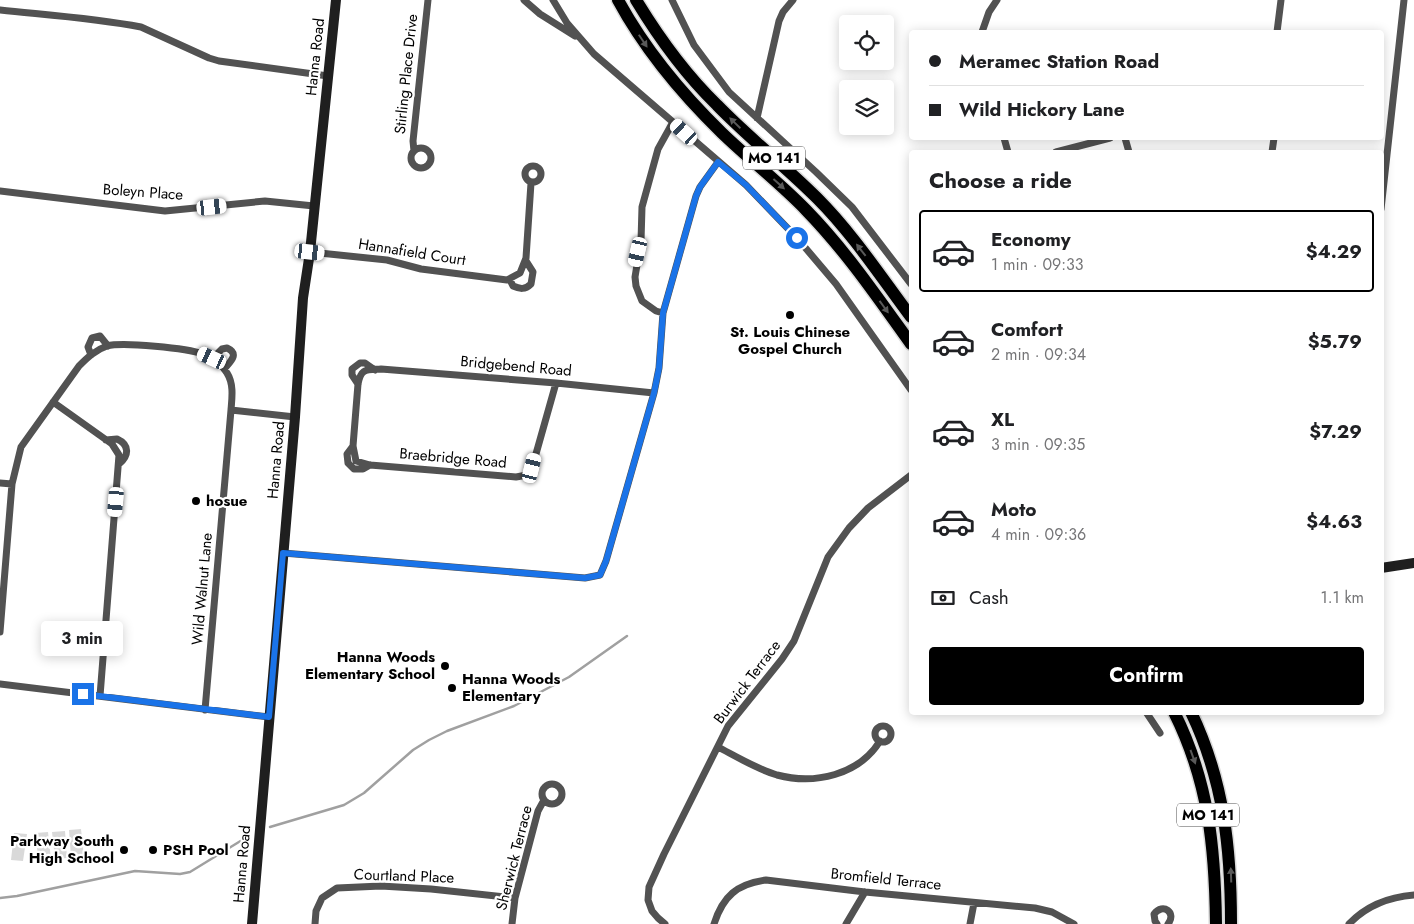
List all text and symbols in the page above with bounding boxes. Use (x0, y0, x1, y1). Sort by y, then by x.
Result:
street label: Stirling Place Drive (389, 13, 423, 135)
map controls (839, 15, 894, 135)
button: locate (839, 15, 894, 70)
street label: Hanna Road (300, 17, 330, 97)
one-way arrow (639, 34, 648, 48)
text: Meramec Station Road (959, 48, 1159, 75)
button: layers (839, 80, 894, 135)
text: Wild Hickory Lane (959, 96, 1125, 123)
car (667, 116, 700, 148)
one-way arrow (729, 117, 741, 129)
road number: MO 141 (743, 146, 805, 170)
text: Choose a ride (929, 164, 1072, 196)
street label: Boleyn Place (102, 178, 184, 206)
one-way arrow (772, 178, 784, 190)
car (196, 198, 227, 216)
text: Economy (991, 226, 1071, 253)
route start (786, 227, 808, 249)
icon: car (931, 229, 976, 274)
street label: Hannafield Court (357, 233, 468, 271)
car (627, 236, 648, 268)
text: $4.29 (1306, 238, 1362, 265)
car (294, 243, 325, 261)
one-way arrow (856, 244, 867, 257)
text: 1 min · 09:33 (991, 253, 1084, 276)
one-way arrow (879, 300, 890, 313)
marker: St. Louis Chinese Gospel Church (784, 309, 796, 321)
text: Comfort (991, 316, 1063, 343)
icon: car (931, 319, 976, 364)
place label: St. Louis Chinese Gospel Church (730, 321, 850, 360)
text: $5.79 (1308, 328, 1362, 355)
text: 2 min · 09:34 (991, 343, 1086, 366)
car (195, 345, 228, 371)
street label: Bridgebend Road (459, 350, 573, 382)
text: XL (991, 406, 1014, 433)
icon: car (931, 409, 976, 454)
text: $7.29 (1309, 418, 1362, 445)
street label: Hanna Road (262, 420, 290, 500)
text: 3 min · 09:35 (991, 433, 1085, 456)
street label: Braebridge Road (398, 442, 508, 474)
car (521, 452, 542, 484)
car (107, 486, 124, 518)
place label: hosue (206, 490, 248, 512)
marker: hosue (190, 495, 202, 507)
text: Moto (991, 496, 1036, 523)
icon: car (931, 499, 976, 544)
text: $4.63 (1306, 508, 1362, 535)
text: 4 min · 09:36 (991, 523, 1086, 546)
street label: Wild Walnut Lane (186, 532, 218, 646)
icon: cash (929, 584, 957, 612)
text: Cash (969, 584, 1009, 611)
text: 1.1 km (1320, 586, 1364, 609)
callout: 3 min (42, 622, 124, 656)
text: 3 min (61, 627, 103, 650)
street label: Burwick Terrace (708, 635, 786, 728)
place label: Hanna Woods Elementary School (305, 646, 435, 685)
button: Confirm (929, 647, 1364, 705)
marker: Hanna Woods Elementary School (439, 660, 451, 672)
place label: Hanna Woods Elementary (462, 668, 560, 707)
marker: Hanna Woods Elementary (446, 682, 458, 694)
route end (72, 683, 94, 705)
one-way arrow (1190, 750, 1197, 765)
street label: Sherwick Terrace (490, 803, 538, 913)
road number: MO 141 (1177, 804, 1239, 826)
street label: Hanna Road (228, 824, 256, 904)
place label: Parkway South High School (10, 830, 114, 869)
place label: PSH Pool (163, 839, 229, 861)
marker: Parkway South High School (118, 844, 130, 856)
marker: PSH Pool (147, 844, 159, 856)
street label: Bromfield Terrace (830, 862, 943, 896)
street label: Courtland Place (353, 863, 455, 889)
one-way arrow (1226, 867, 1234, 883)

